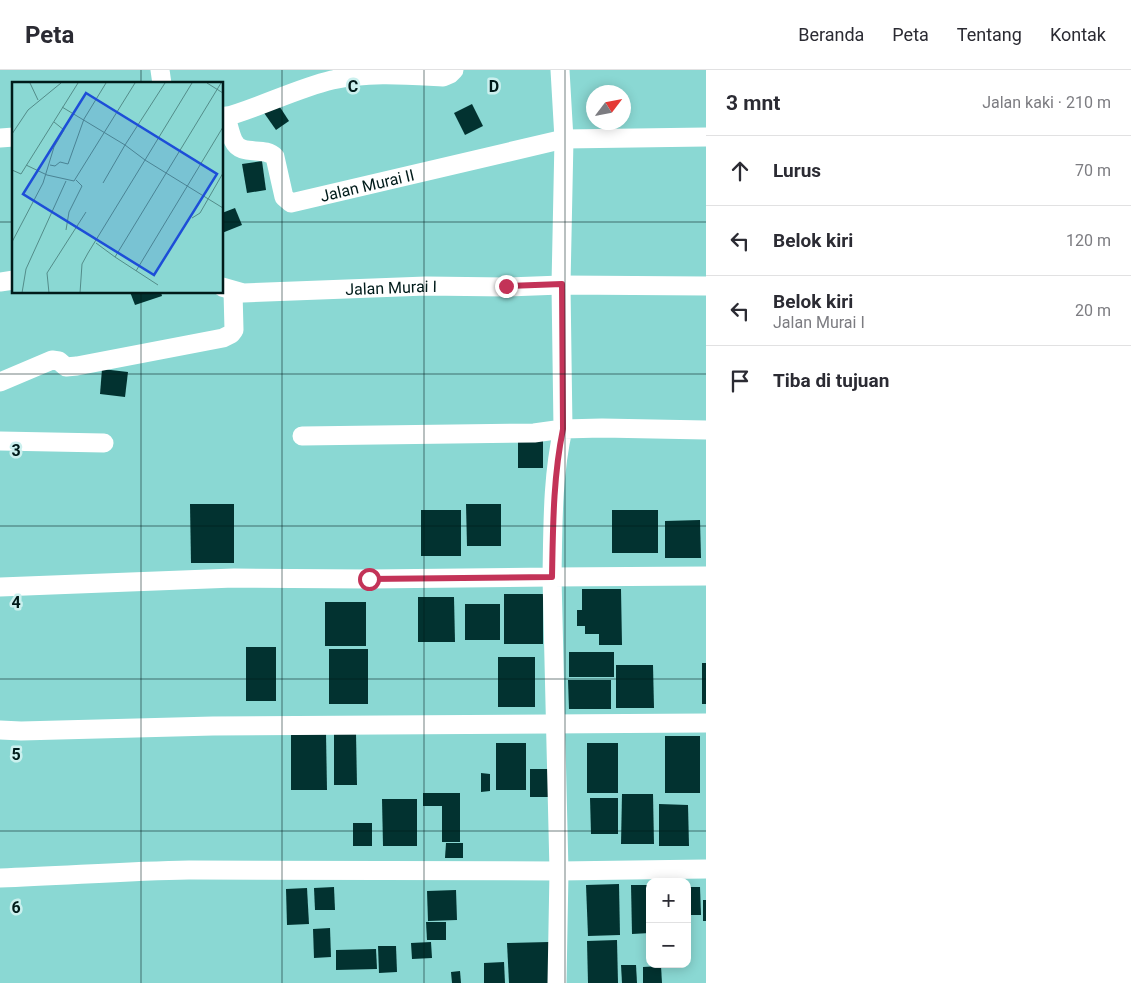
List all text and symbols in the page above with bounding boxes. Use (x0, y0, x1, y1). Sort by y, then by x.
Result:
text: Peta (25, 21, 74, 49)
text: Beranda (798, 24, 864, 45)
text: Peta (892, 24, 929, 45)
text: Tentang (957, 24, 1022, 45)
text: Kontak (1050, 24, 1106, 45)
text: C (348, 77, 358, 96)
text: D (489, 77, 499, 96)
inset map (12, 82, 224, 294)
north arrow (586, 85, 631, 130)
text: 3 mnt (726, 91, 780, 115)
text: Jalan kaki · 210 m (982, 93, 1111, 112)
icon: ahead (726, 157, 754, 185)
text: Lurus (773, 159, 821, 182)
text: 70 m (1075, 161, 1111, 180)
street label: Jalan Murai II (318, 165, 416, 206)
icon: left (726, 227, 754, 255)
text: Belok kiri (773, 229, 853, 252)
text: 120 m (1066, 231, 1111, 250)
route end (495, 275, 518, 298)
street label: Jalan Murai I (345, 277, 437, 299)
text: Belok kiri (773, 290, 853, 313)
icon: left (726, 297, 754, 325)
text: 20 m (1075, 301, 1111, 320)
text: Jalan Murai I (773, 313, 865, 332)
icon: arrive (726, 367, 754, 395)
text: Tiba di tujuan (773, 369, 889, 392)
text: 3 (11, 441, 21, 460)
route start (358, 568, 381, 591)
text: 4 (11, 593, 21, 612)
text: 5 (11, 745, 21, 764)
map controls (646, 878, 691, 968)
button: + (646, 878, 691, 923)
text: 6 (11, 898, 21, 917)
button: − (646, 923, 691, 968)

